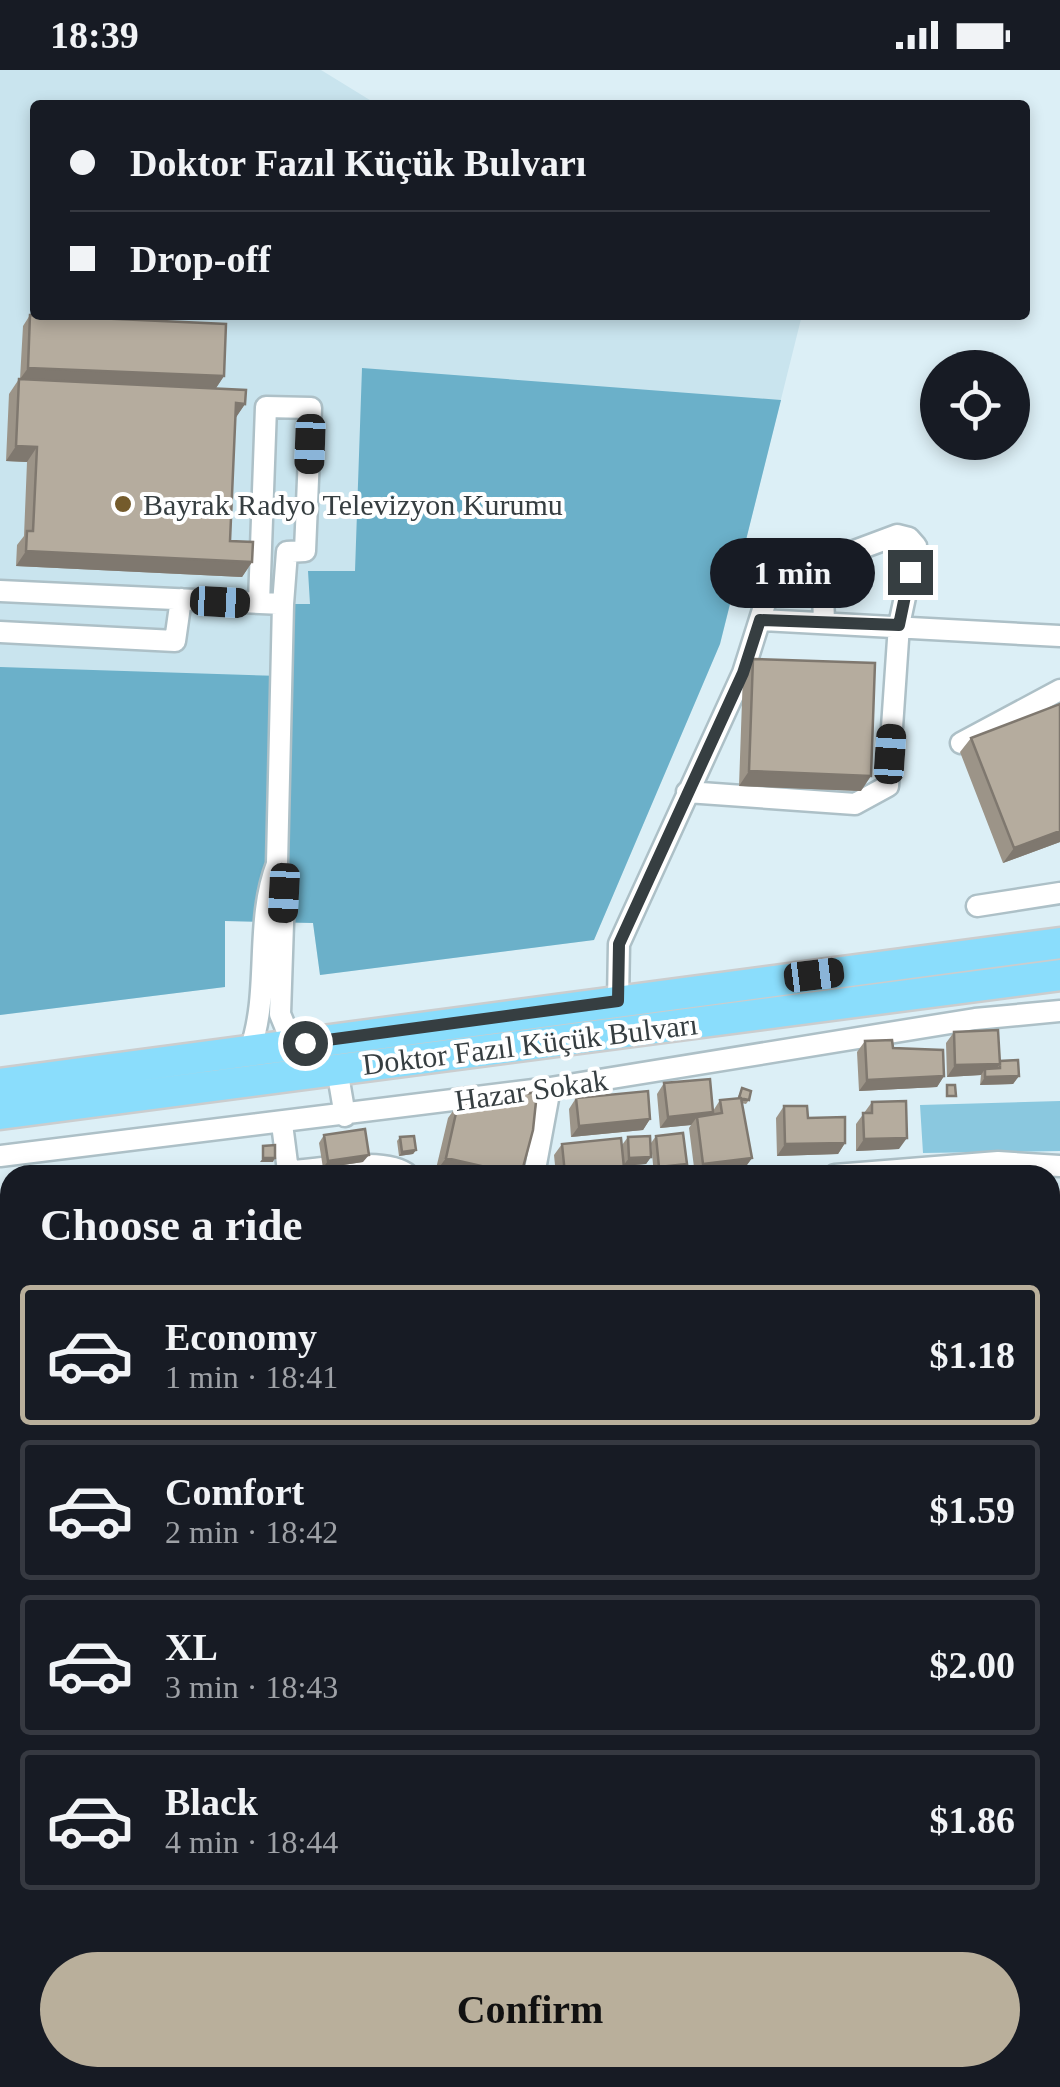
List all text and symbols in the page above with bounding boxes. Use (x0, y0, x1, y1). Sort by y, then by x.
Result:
text: 18:39 (50, 14, 139, 56)
text: Doktor Fazıl Küçük Bulvarı (130, 142, 586, 184)
text: Drop-off (130, 238, 271, 280)
map controls (920, 350, 1030, 460)
button: locate (920, 350, 1030, 460)
car (294, 413, 326, 475)
place label: Bayrak Radyo Televizyon Kurumu (143, 488, 563, 521)
marker: Bayrak Radyo Televizyon Kurumu (112, 493, 134, 515)
callout: 1 min (710, 537, 875, 607)
route end (888, 550, 933, 595)
text: 1 min (754, 555, 831, 591)
car (189, 585, 251, 619)
car (873, 723, 907, 785)
car (267, 862, 301, 924)
car (782, 956, 846, 994)
street label: Doktor Fazıl Küçük Bulvarı (361, 1007, 699, 1081)
route start (283, 1021, 328, 1066)
street label: Hazar Sokak (452, 1063, 610, 1117)
text: Choose a ride (40, 1200, 303, 1250)
icon: car (45, 1310, 135, 1400)
text: Economy (165, 1316, 317, 1358)
text: $1.18 (930, 1334, 1015, 1376)
text: 1 min · 18:41 (165, 1359, 338, 1395)
icon: car (45, 1465, 135, 1555)
text: Comfort (165, 1471, 304, 1513)
text: $1.59 (930, 1489, 1015, 1531)
text: 2 min · 18:42 (165, 1514, 338, 1550)
icon: car (45, 1620, 135, 1710)
text: XL (165, 1626, 218, 1668)
text: $2.00 (930, 1644, 1015, 1686)
text: 3 min · 18:43 (165, 1669, 338, 1705)
icon: car (45, 1775, 135, 1865)
text: Black (165, 1781, 258, 1823)
text: $1.86 (930, 1799, 1015, 1841)
text: 4 min · 18:44 (165, 1824, 338, 1860)
button: Confirm (40, 1952, 1020, 2067)

